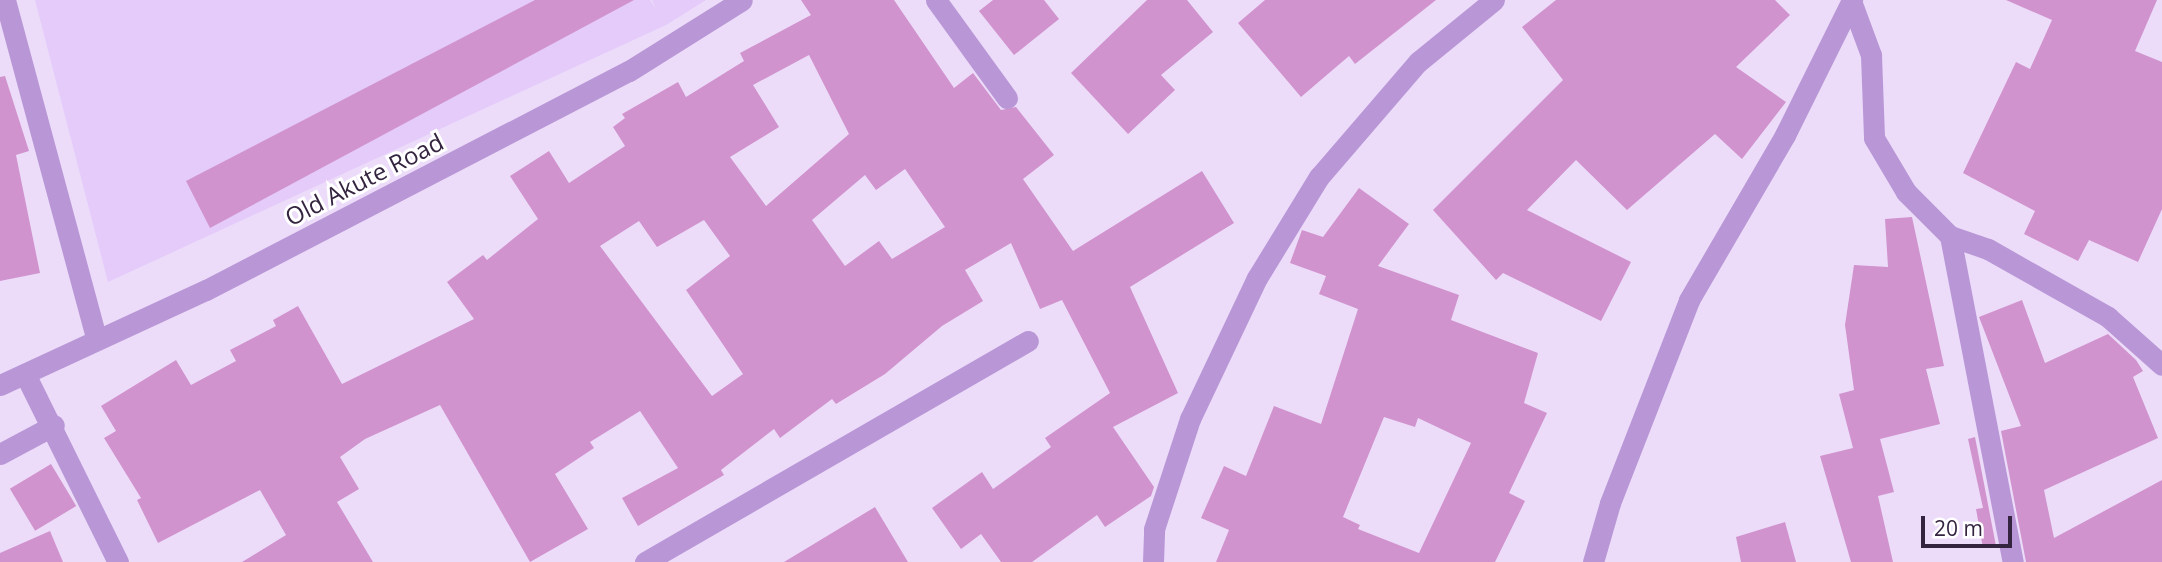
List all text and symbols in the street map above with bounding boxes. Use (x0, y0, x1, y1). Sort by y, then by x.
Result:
street label: Old Akute Road (280, 127, 448, 231)
scale bar (1924, 503, 2015, 546)
text: 20 m (1934, 514, 1983, 542)

